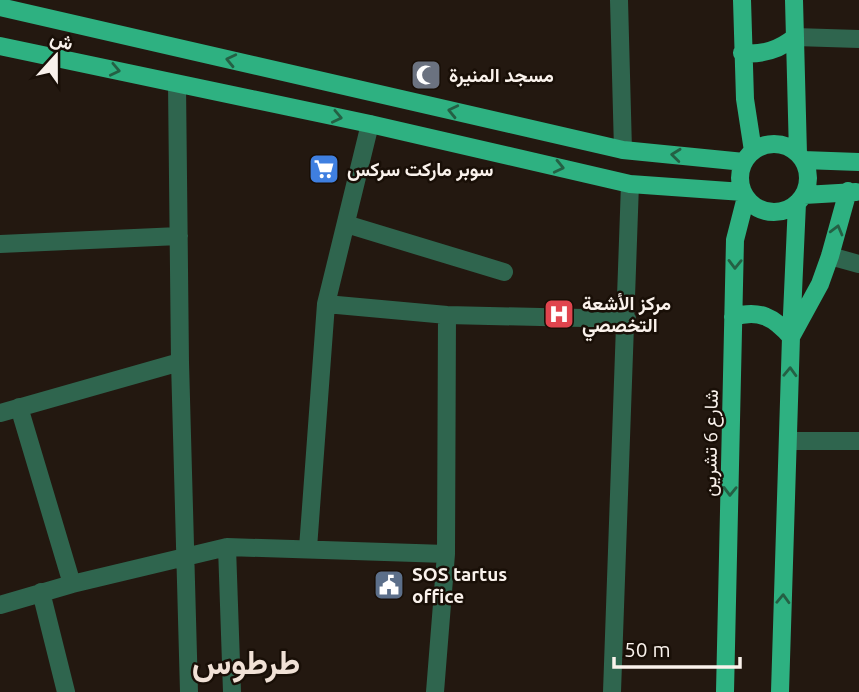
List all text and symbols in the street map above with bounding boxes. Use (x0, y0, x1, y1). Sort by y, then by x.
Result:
north arrow (21, 21, 91, 91)
text: ش (47, 26, 77, 55)
one-way arrow (225, 54, 237, 69)
mosque icon: مسجد المنيرة (409, 58, 443, 92)
one-way arrow (109, 62, 121, 77)
place label: مسجد المنيرة (449, 64, 554, 88)
one-way arrow (447, 105, 459, 119)
one-way arrow (331, 108, 343, 123)
one-way arrow (670, 148, 682, 163)
supermarket icon: سوبر ماركت سركس (307, 152, 341, 186)
place label: سوبر ماركت سركس (347, 158, 493, 182)
one-way arrow (553, 159, 565, 174)
one-way arrow (829, 224, 843, 236)
one-way arrow (727, 258, 742, 269)
place label: مركز الأشعة التخصصي (582, 292, 671, 342)
hospital icon: مركز الأشعة التخصصي (542, 297, 576, 331)
one-way arrow (782, 366, 797, 377)
street label: شارع 6 تشرين (698, 389, 724, 497)
one-way arrow (722, 486, 737, 497)
place label: SOS tartus office (412, 563, 507, 607)
public building icon: SOS tartus office (372, 568, 406, 602)
one-way arrow (775, 594, 791, 604)
scale bar (614, 626, 740, 670)
text: 50 m (624, 637, 671, 661)
district label: طرطوس (192, 643, 300, 683)

